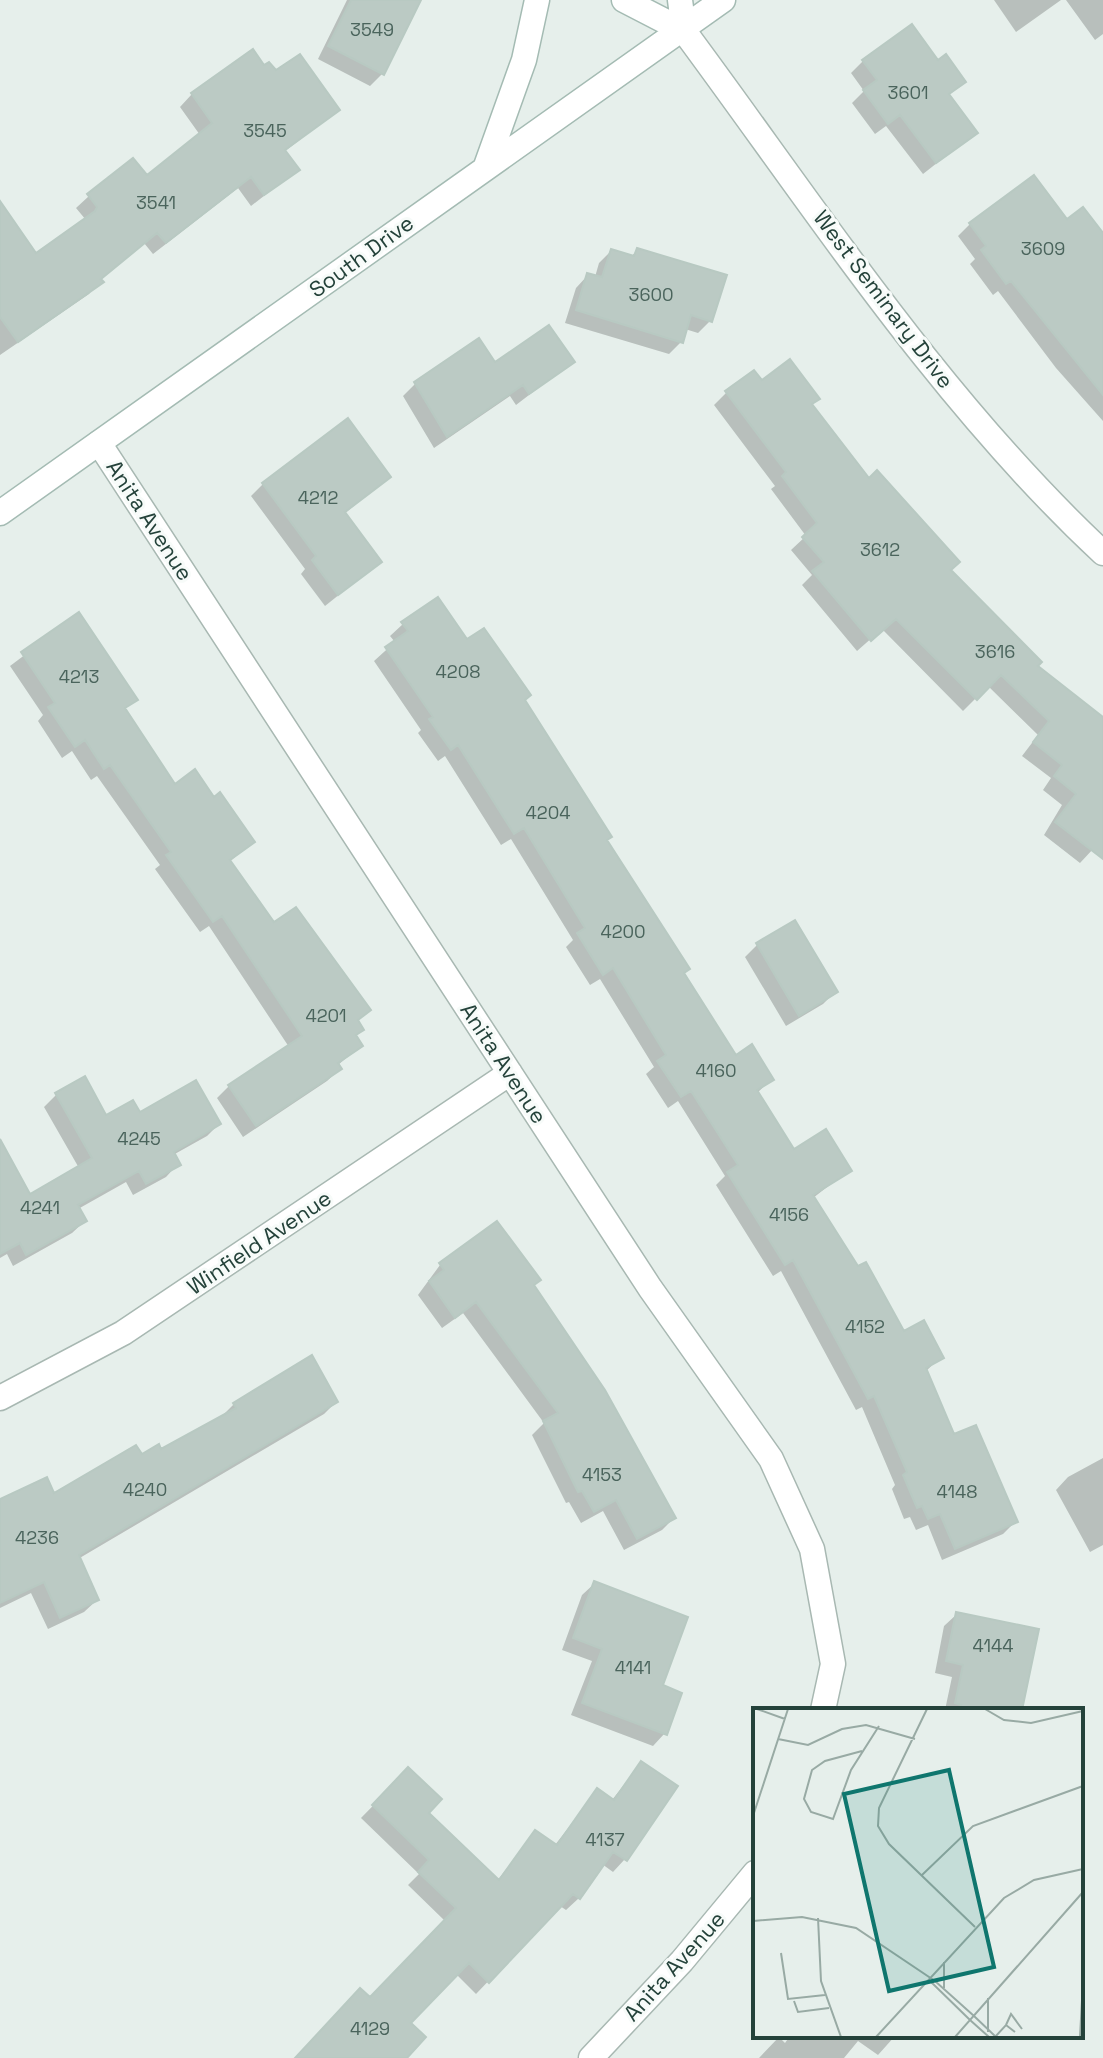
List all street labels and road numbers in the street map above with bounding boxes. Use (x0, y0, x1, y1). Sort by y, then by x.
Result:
street label: West Seminary Drive (808, 204, 960, 394)
street label: South Drive (303, 209, 419, 303)
street label: Anita Avenue (101, 454, 199, 586)
street label: Anita Avenue (455, 997, 553, 1129)
street label: Winfield Avenue (182, 1183, 336, 1301)
street label: Anita Avenue (617, 1905, 731, 2027)

